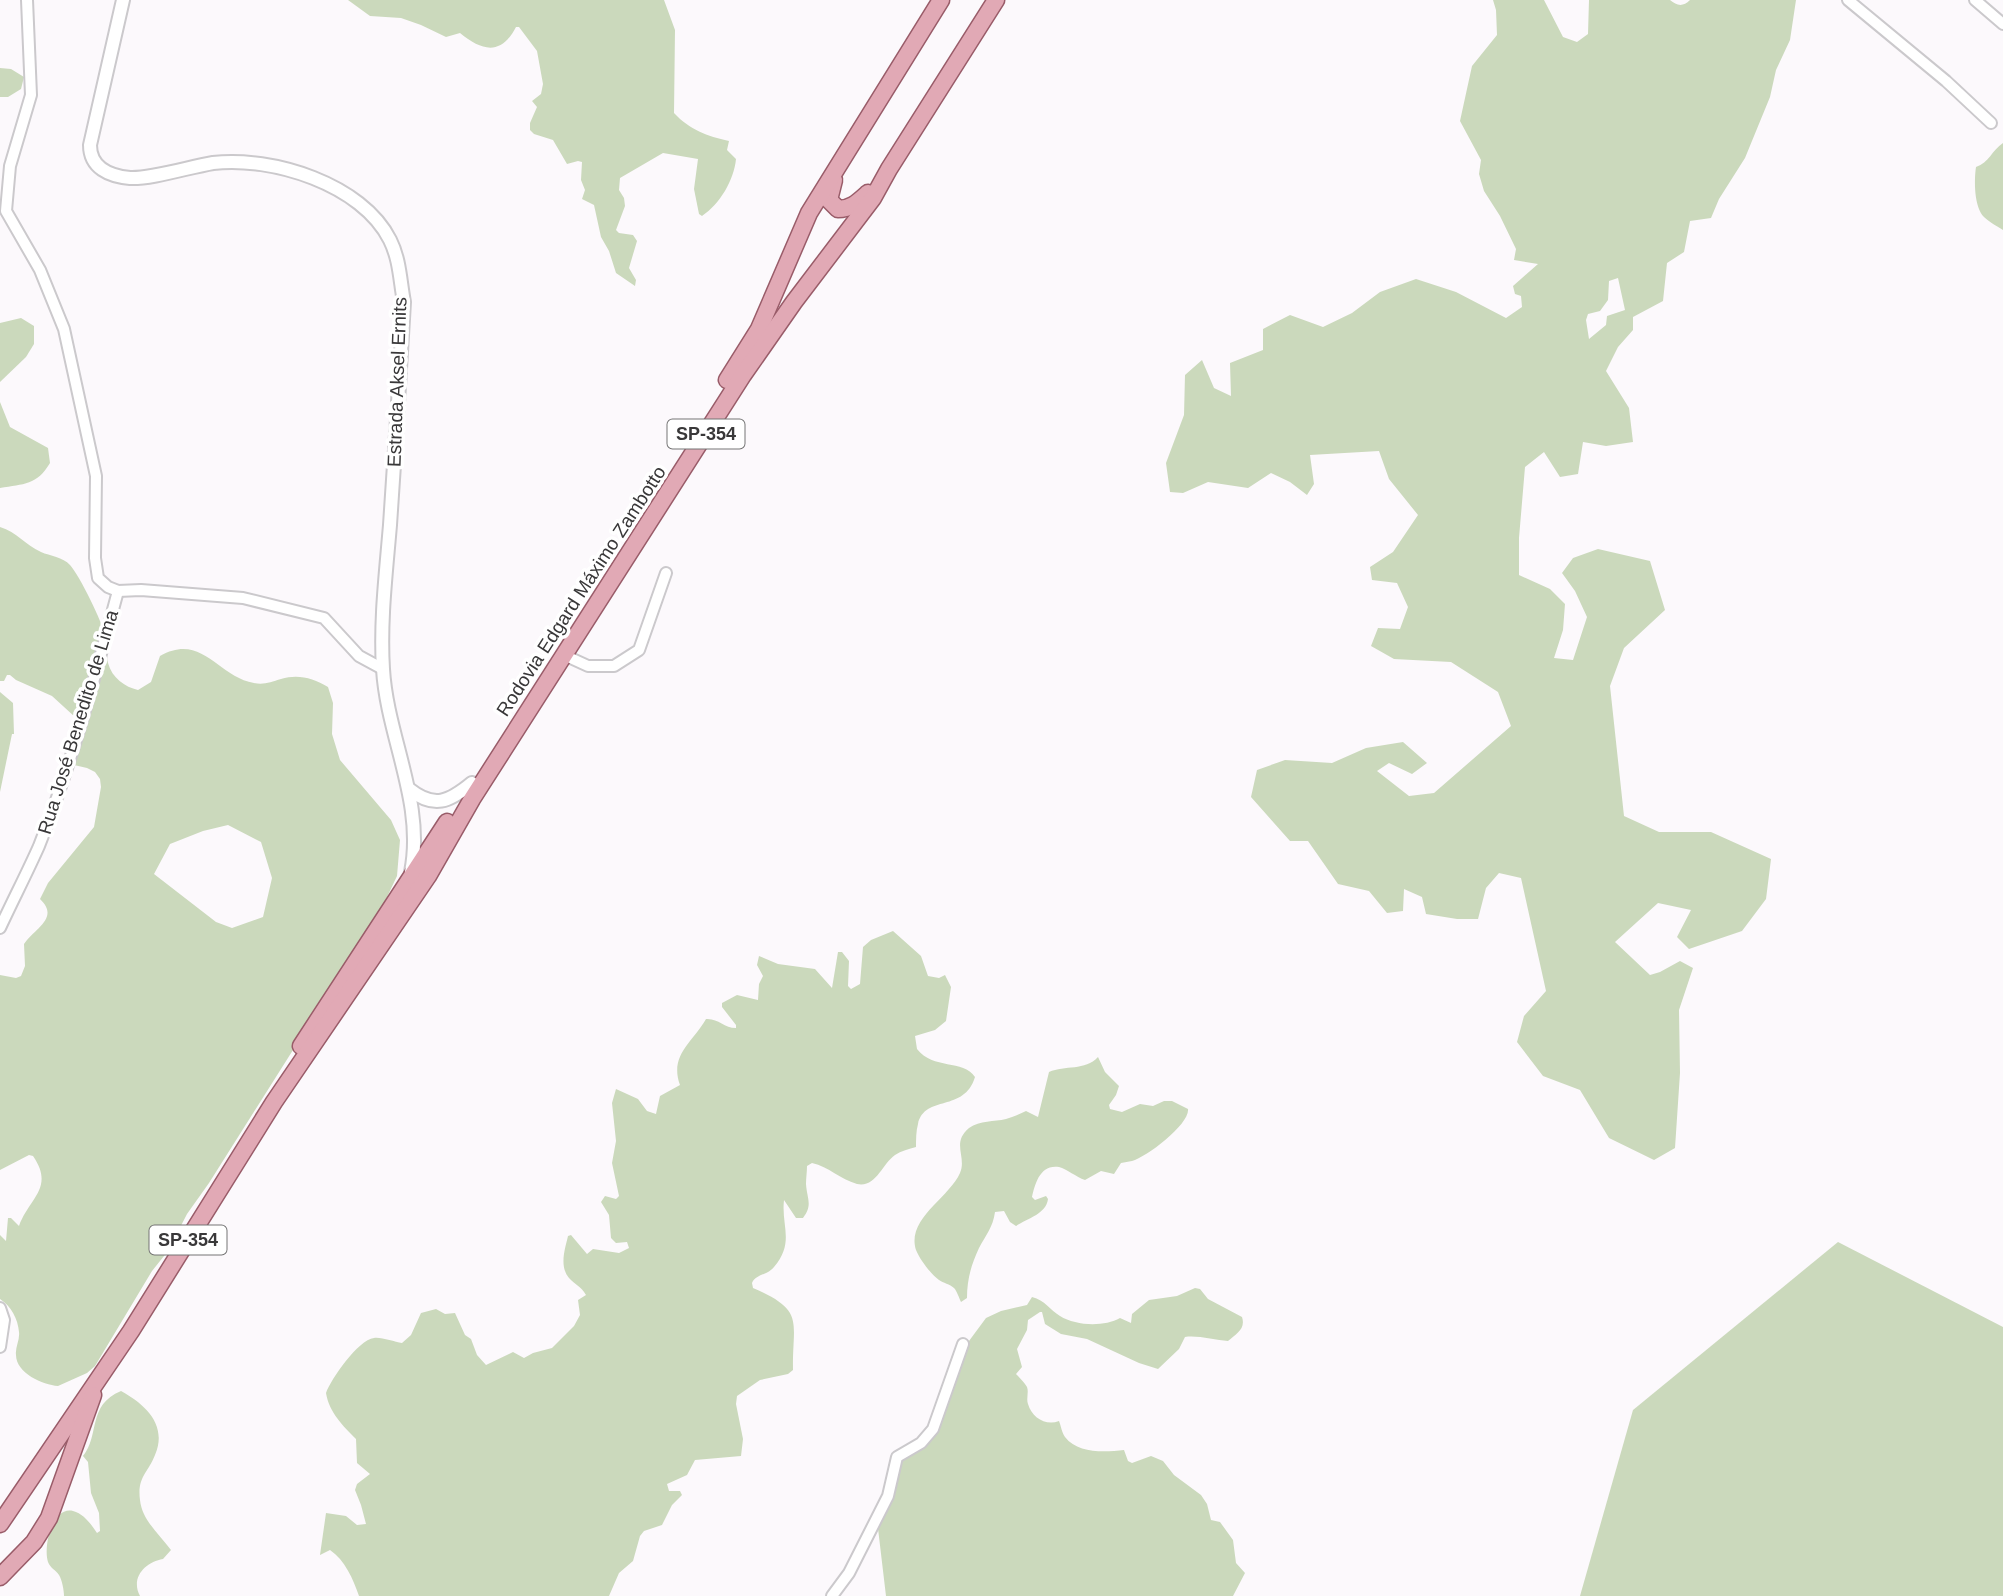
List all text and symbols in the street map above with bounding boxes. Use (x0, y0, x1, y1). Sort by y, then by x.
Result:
street label: Estrada Aksel Ernits (384, 297, 410, 467)
road number: SP-354 (668, 420, 744, 448)
street label: Rodovia Edgard Máximo Zambotto (492, 462, 670, 720)
street label: Rua José Benedito de Lima (34, 607, 122, 837)
road number: SP-354 (150, 1226, 227, 1254)

